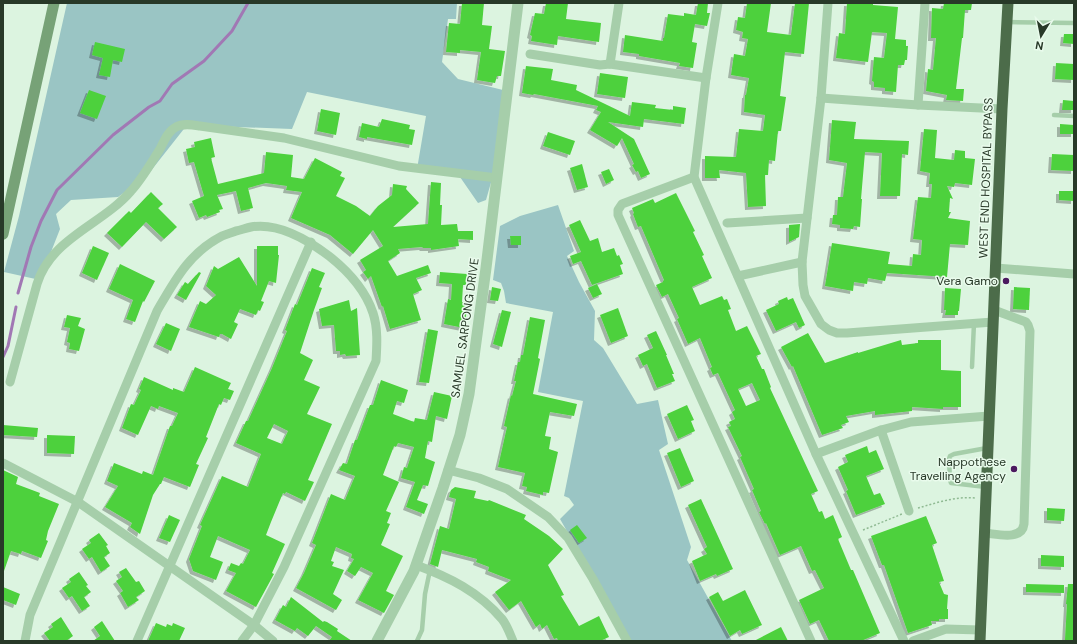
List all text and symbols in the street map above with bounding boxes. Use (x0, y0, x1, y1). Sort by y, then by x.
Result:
north arrow (1021, 16, 1061, 56)
text: N (1034, 38, 1044, 53)
street label: WEST END HOSPITAL BYPASS (975, 97, 997, 259)
street label: SAMUEL SARPONG DRIVE (447, 257, 483, 399)
place label: Vera Gamo (936, 273, 998, 289)
marker: Vera Gamo (1001, 276, 1011, 286)
place label: Nappothese Travelling Agency (910, 454, 1006, 484)
marker: Nappothese Travelling Agency (1009, 464, 1019, 474)

